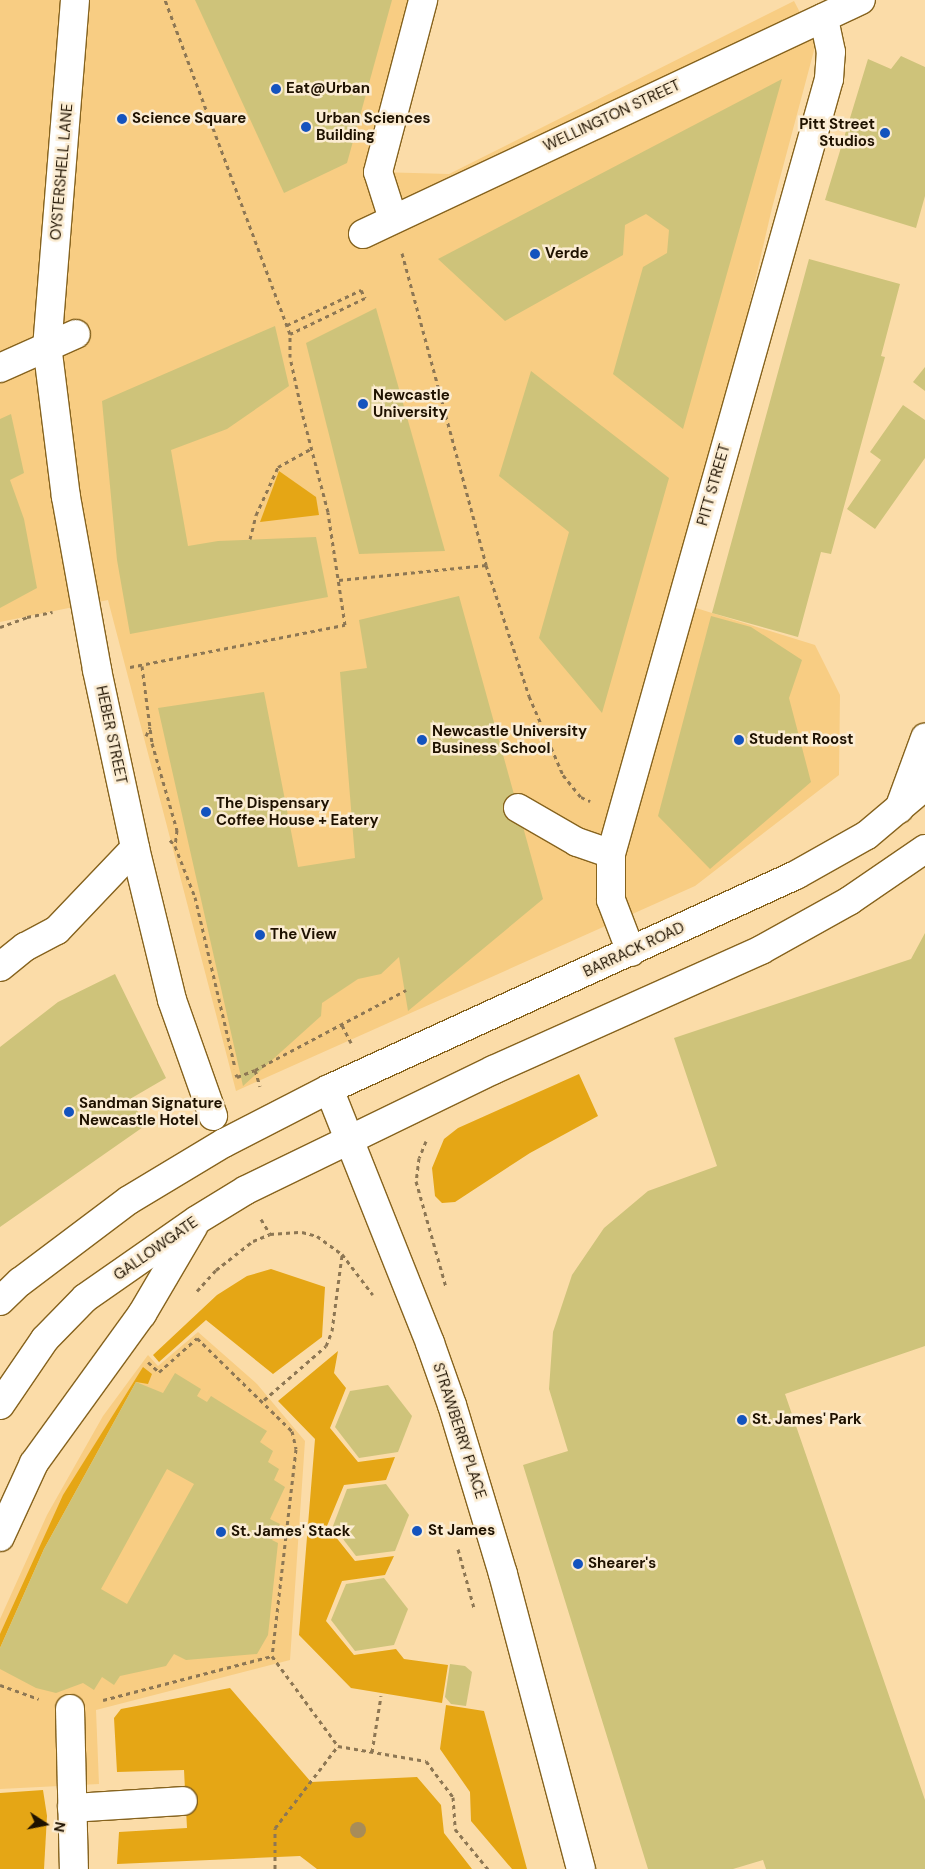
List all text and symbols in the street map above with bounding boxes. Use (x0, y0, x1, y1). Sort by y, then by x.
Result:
street label: WELLINGTON STREET (541, 76, 683, 156)
place label: Eat@Urban (286, 80, 370, 98)
marker: Eat@Urban (270, 83, 282, 95)
street label: OYSTERSHELL LANE (47, 103, 77, 241)
place label: Urban Sciences Building (316, 109, 430, 144)
place label: Science Square (132, 110, 246, 128)
marker: Science Square (116, 113, 128, 125)
place label: Pitt Street Studios (799, 115, 875, 150)
marker: Urban Sciences Building (300, 121, 312, 133)
marker: Pitt Street Studios (879, 127, 891, 139)
place label: Verde (545, 245, 589, 263)
marker: Verde (529, 248, 541, 260)
place label: Newcastle University (373, 386, 450, 421)
marker: Newcastle University (357, 398, 369, 410)
street label: PITT STREET (694, 442, 734, 528)
street label: HEBER STREET (92, 684, 130, 786)
place label: Newcastle University Business School (432, 722, 587, 757)
place label: Student Roost (749, 731, 853, 749)
marker: Newcastle University Business School (416, 734, 428, 746)
marker: Student Roost (733, 734, 745, 746)
place label: The Dispensary Coffee House + Eatery (216, 794, 378, 829)
marker: The Dispensary Coffee House + Eatery (200, 806, 212, 818)
street label: BARRACK ROAD (581, 919, 687, 981)
place label: The View (270, 926, 337, 944)
marker: The View (254, 929, 266, 941)
place label: Sandman Signature Newcastle Hotel (79, 1094, 222, 1129)
marker: Sandman Signature Newcastle Hotel (63, 1106, 75, 1118)
street label: GALLOWGATE (110, 1213, 202, 1285)
street label: STRAWBERRY PLACE (429, 1361, 489, 1501)
place label: St. James' Park (752, 1411, 862, 1429)
marker: St. James' Park (736, 1414, 748, 1426)
place label: St James (428, 1522, 495, 1540)
place label: St. James' Stack (231, 1523, 350, 1541)
marker: St James (410, 1524, 424, 1538)
marker: St. James' Stack (215, 1526, 227, 1538)
place label: Shearer's (588, 1555, 656, 1573)
marker: Shearer's (572, 1558, 584, 1570)
north arrow (20, 1799, 70, 1849)
text: N (50, 1820, 70, 1834)

